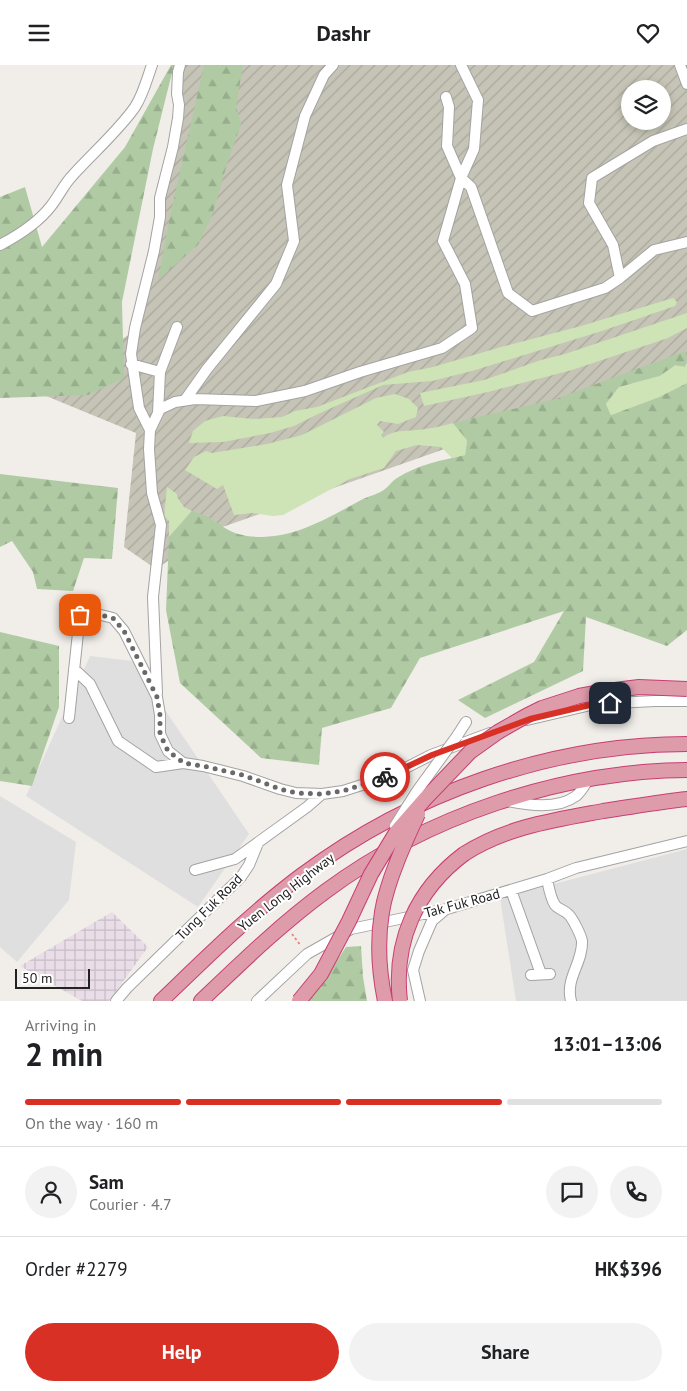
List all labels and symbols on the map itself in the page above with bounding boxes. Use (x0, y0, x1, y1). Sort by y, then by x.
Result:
pin (59, 594, 101, 636)
pin (589, 682, 631, 724)
courier (360, 752, 410, 802)
street label: Yuen Long Highway (234, 848, 338, 935)
street label: Tung Fuk Road (172, 870, 246, 944)
street label: Tak Fuk Road (422, 884, 502, 922)
scale bar (15, 966, 90, 989)

